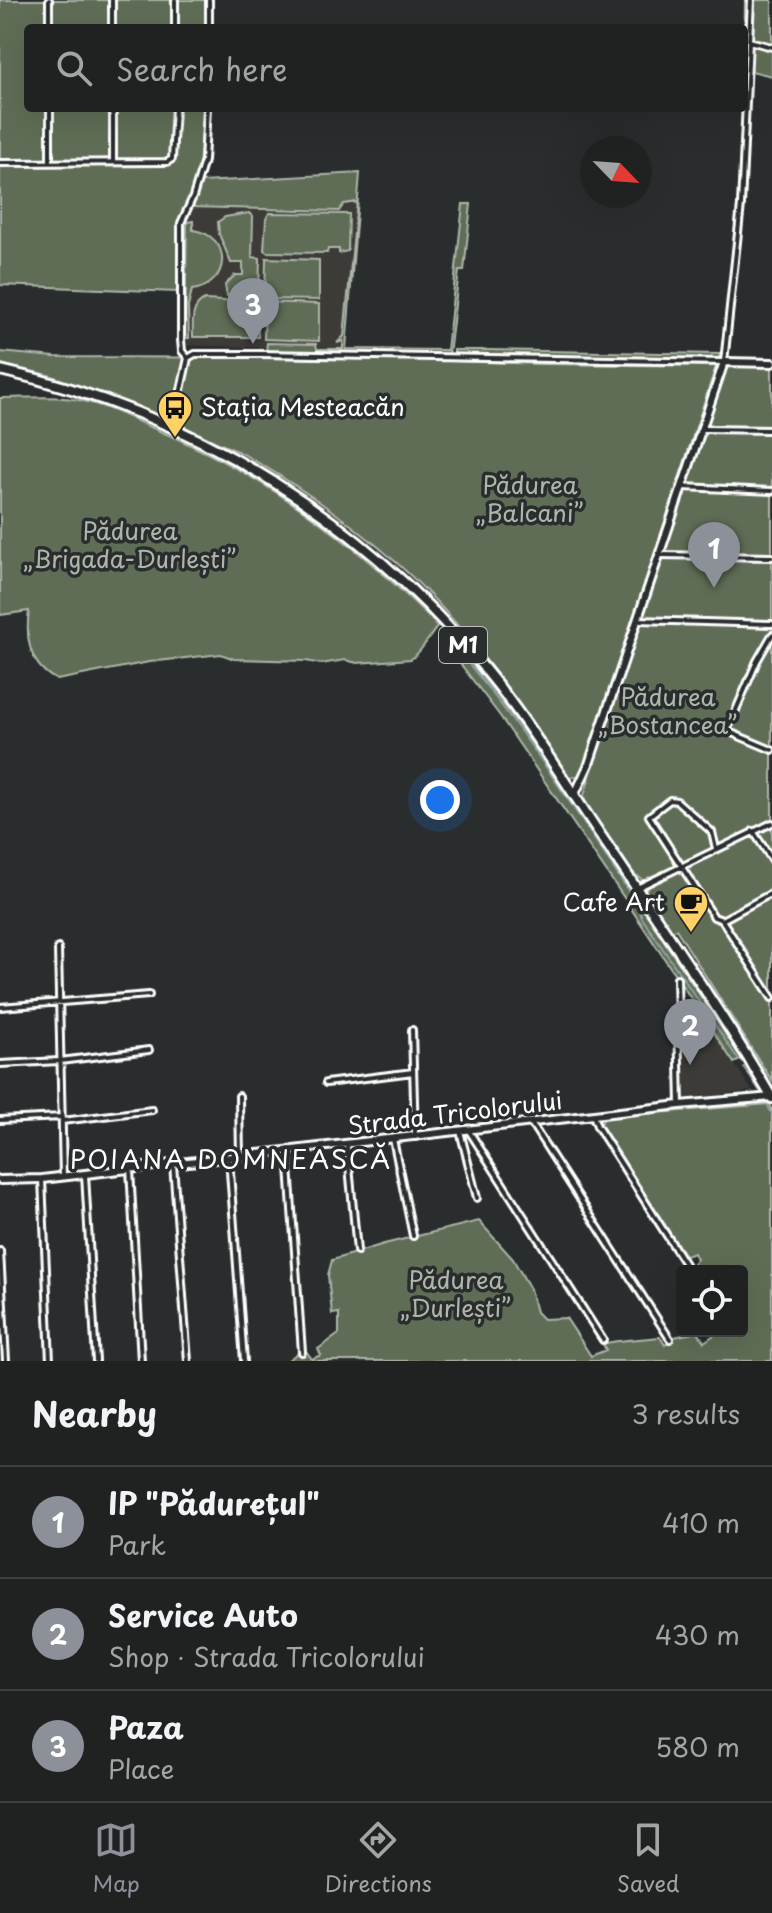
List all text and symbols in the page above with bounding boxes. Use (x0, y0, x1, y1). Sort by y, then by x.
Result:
search box (24, 24, 748, 112)
icon: search (52, 46, 96, 90)
text: Search here (116, 46, 288, 91)
north arrow (580, 136, 652, 208)
pin: 3 (227, 278, 279, 344)
place label: Stația Mesteacăn (201, 388, 405, 424)
bus stop icon: Stația Mesteacăn (156, 389, 194, 439)
park label: Pădurea „Balcani” (477, 466, 584, 530)
park label: Pădurea „Brigada-Durlești” (24, 512, 236, 576)
pin: 1 (688, 522, 740, 588)
road number: M1 (439, 627, 487, 663)
park label: Pădurea „Bostancea” (599, 678, 737, 742)
your location (420, 780, 460, 820)
place label: Cafe Art (562, 883, 665, 919)
cafe icon: Cafe Art (672, 884, 710, 934)
pin: 2 (664, 999, 716, 1065)
street label: Strada Tricolorului (345, 1081, 564, 1143)
district label: POIANA DOMNEASCĂ (70, 1139, 392, 1178)
park label: Pădurea „Durlești” (401, 1261, 511, 1325)
map controls (676, 1265, 748, 1337)
button: locate (676, 1265, 748, 1337)
text: Nearby (32, 1387, 157, 1439)
text: 3 results (632, 1394, 740, 1433)
text: IP "Pădurețul" (108, 1480, 320, 1525)
text: 1 (52, 1503, 64, 1542)
text: 410 m (662, 1503, 740, 1542)
text: Park (108, 1525, 166, 1564)
text: Service Auto (108, 1592, 298, 1637)
text: 2 (49, 1615, 67, 1654)
text: 430 m (655, 1615, 740, 1654)
text: Shop · Strada Tricolorului (108, 1637, 425, 1676)
text: Paza (108, 1704, 184, 1749)
text: 3 (49, 1727, 67, 1766)
text: 580 m (655, 1727, 740, 1766)
text: Place (108, 1749, 174, 1788)
tab: Map (93, 1818, 140, 1899)
tab: Directions (325, 1818, 432, 1899)
tab: Saved (617, 1818, 679, 1899)

